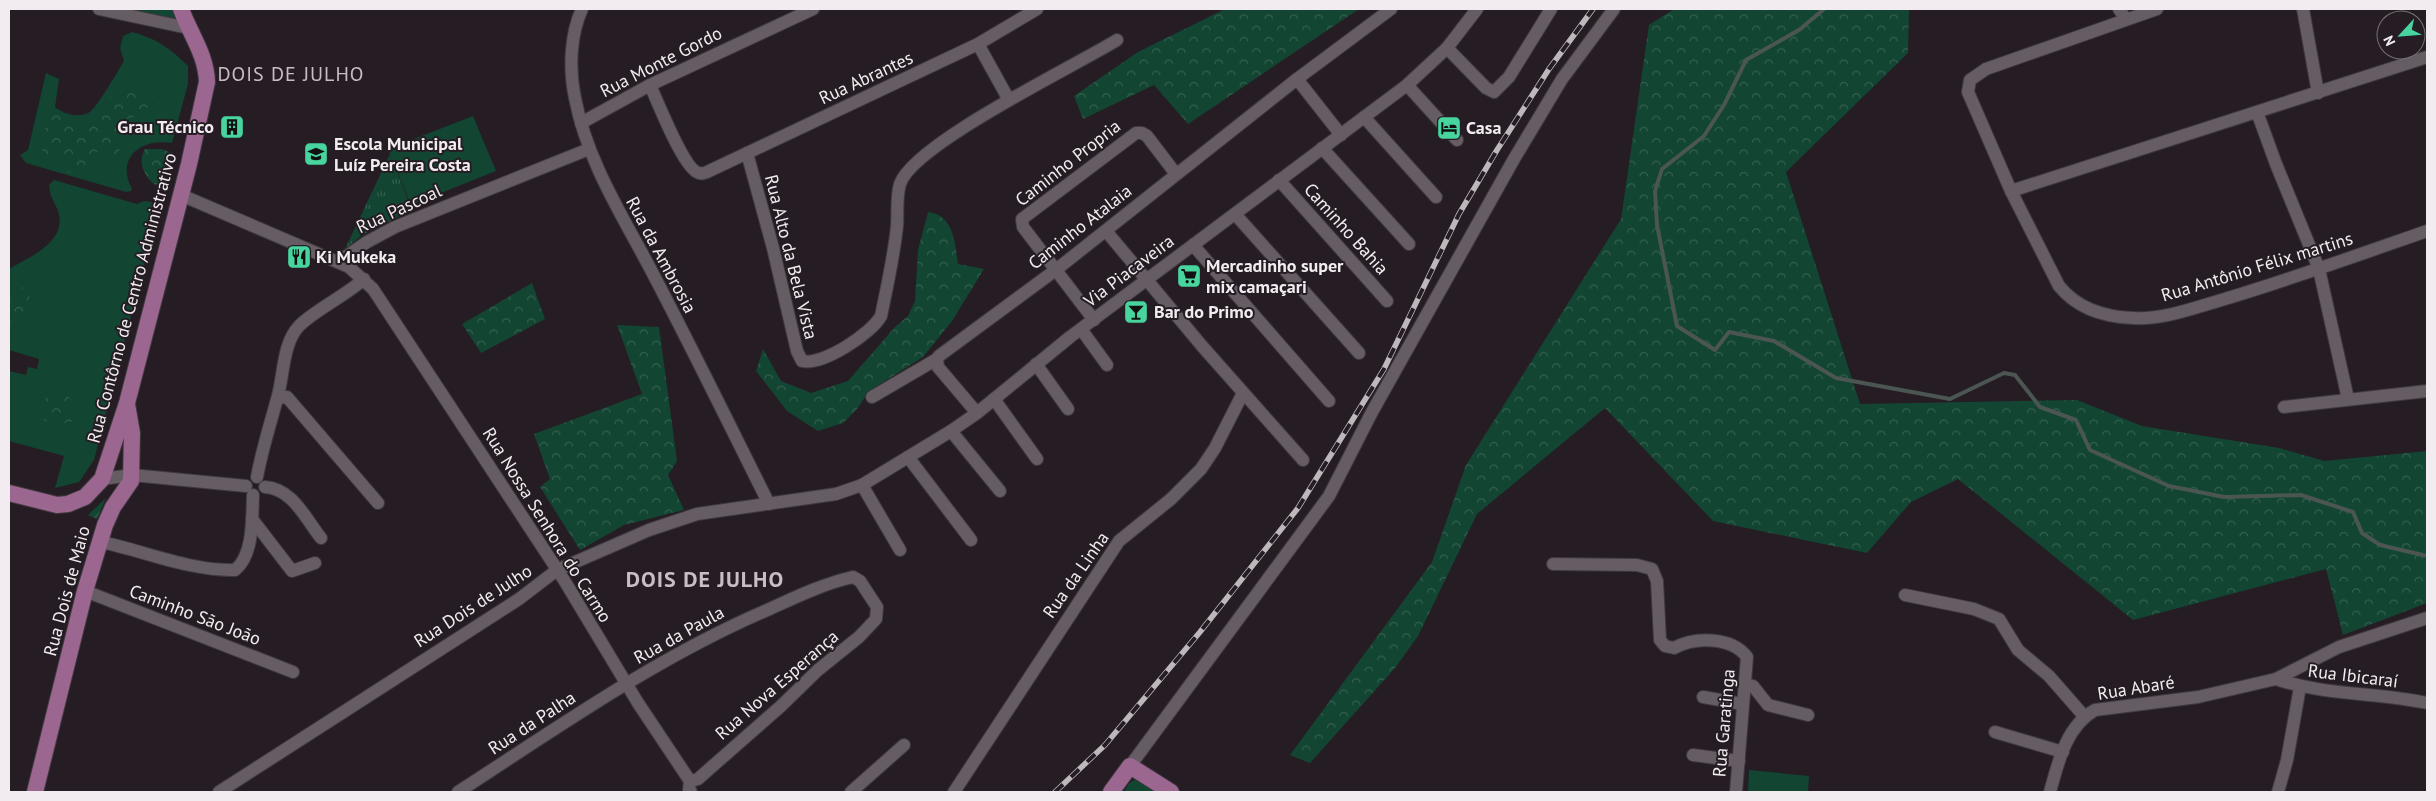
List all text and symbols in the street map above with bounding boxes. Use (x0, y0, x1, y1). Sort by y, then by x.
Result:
north arrow (2376, 10, 2426, 60)
street label: Rua Monte Gordo (596, 21, 726, 102)
text: N (2379, 33, 2399, 49)
street label: Rua Abrantes (815, 46, 916, 109)
district label: DOIS DE JULHO (218, 61, 365, 87)
building icon: Grau Técnico (219, 114, 245, 140)
street label: Caminho Propria (1010, 114, 1125, 211)
place label: Grau Técnico (117, 115, 214, 138)
hotel icon: Casa (1436, 115, 1462, 141)
place label: Casa (1466, 116, 1501, 139)
place label: Escola Municipal Luíz Pereira Costa (334, 132, 471, 176)
school or university icon: Escola Municipal Luíz Pereira Costa (303, 141, 329, 167)
street label: Rua Contôrno de Centro Administrativo (82, 150, 181, 446)
street label: Rua Alto da Bela Vista (760, 172, 823, 342)
street label: Rua Pascoal (352, 178, 446, 238)
street label: Caminho Bahia (1299, 178, 1394, 279)
street label: Caminho Atalaia (1023, 179, 1136, 274)
street label: Rua da Ambrosia (621, 193, 702, 317)
street label: Rua Antônio Félix martins (2158, 226, 2355, 307)
street label: Via Piacaveira (1078, 229, 1178, 313)
restaurant icon: Ki Mukeka (286, 244, 312, 270)
place label: Ki Mukeka (316, 245, 396, 268)
place label: Mercadinho super mix camaçari (1206, 254, 1344, 298)
supermarket icon: Mercadinho super mix camaçari (1176, 263, 1202, 289)
bar icon: Bar do Primo (1123, 299, 1149, 325)
place label: Bar do Primo (1154, 300, 1254, 323)
street label: Rua Nossa Senhora do Carmo (478, 423, 617, 627)
street label: Rua Dois de Maio (38, 523, 95, 659)
street label: Rua da Linha (1037, 527, 1114, 622)
street label: Rua Dois de Julho (409, 559, 536, 652)
district label: DOIS DE JULHO (626, 565, 784, 593)
street label: Caminho São João (126, 579, 264, 650)
street label: Rua da Paula (630, 600, 728, 669)
street label: Rua Nova Esperança (710, 625, 843, 744)
street label: Rua Ibicaraí (2307, 659, 2400, 692)
street label: Rua Garatinga (1707, 668, 1740, 778)
street label: Rua Abaré (2096, 670, 2176, 705)
street label: Rua da Palha (484, 686, 580, 759)

